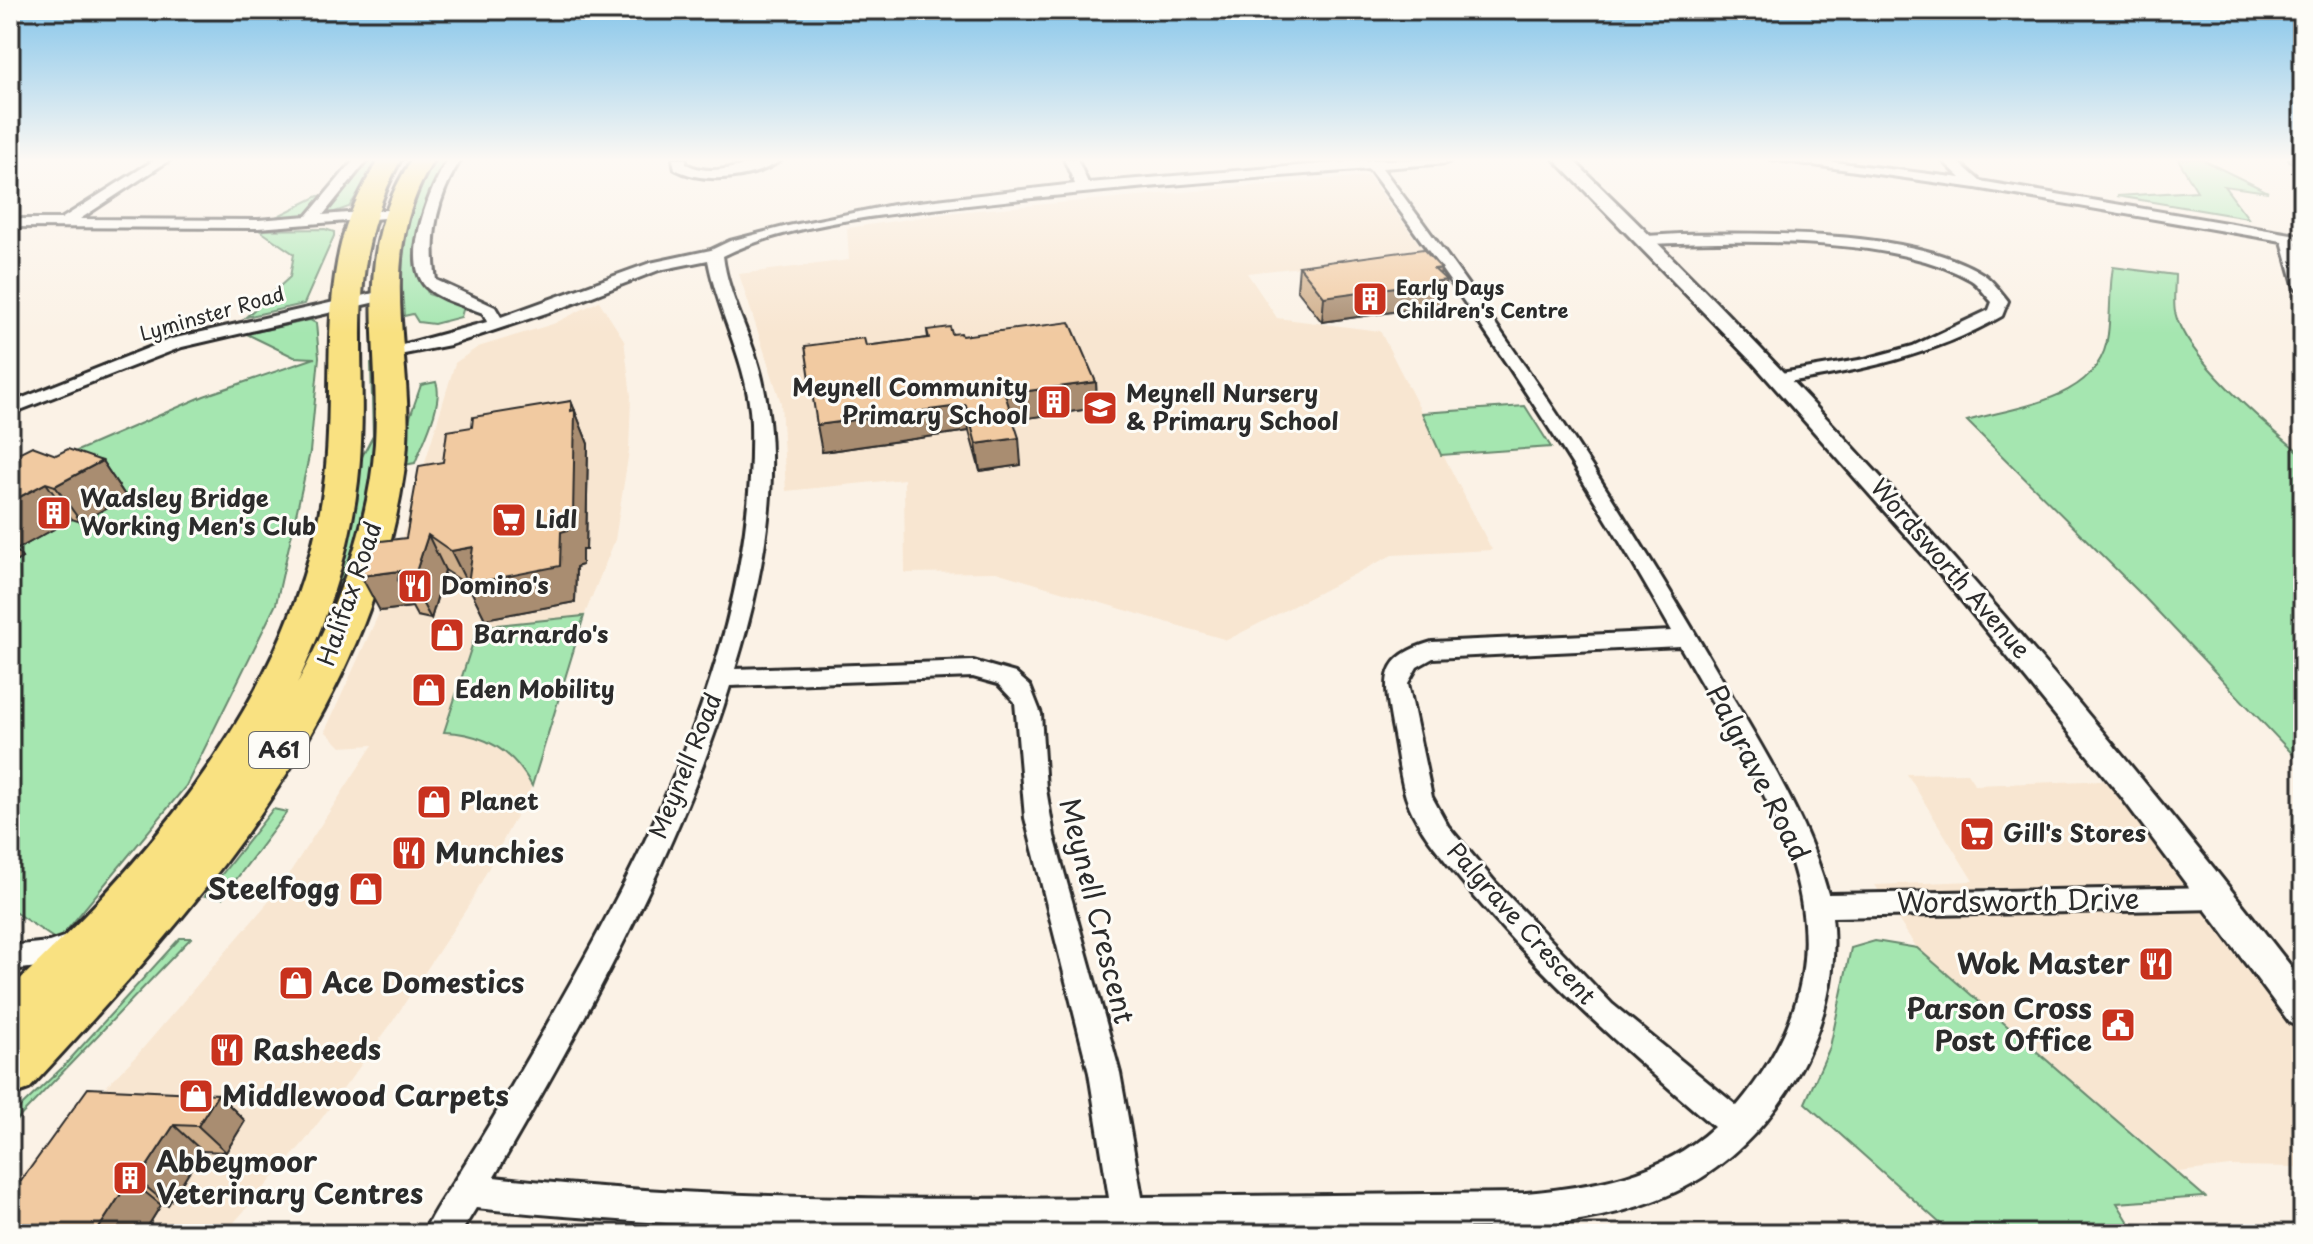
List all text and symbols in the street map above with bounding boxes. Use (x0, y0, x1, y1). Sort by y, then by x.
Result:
place label: Early Days Children's Centre (1396, 272, 1568, 325)
street label: Lyminster Road (136, 278, 288, 348)
building icon: Early Days Children's Centre (1351, 280, 1389, 318)
place label: Meynell Community Primary School (792, 368, 1028, 432)
place label: Meynell Nursery & Primary School (1126, 374, 1339, 438)
building icon: Meynell Community Primary School (1035, 383, 1073, 421)
school or university icon: Meynell Nursery & Primary School (1081, 389, 1119, 427)
street label: Wordsworth Avenue (1863, 470, 2040, 666)
place label: Wadsley Bridge Working Men's Club (80, 479, 316, 543)
building icon: Wadsley Bridge Working Men's Club (35, 494, 73, 532)
place label: Lidl (535, 500, 577, 536)
supermarket icon: Lidl (490, 501, 528, 539)
street label: Halifax Road (307, 516, 390, 670)
place label: Domino's (441, 566, 549, 602)
restaurant icon: Domino's (396, 567, 434, 605)
place label: Barnardo's (473, 615, 609, 651)
shop icon: Barnardo's (428, 616, 466, 654)
place label: Eden Mobility (455, 670, 615, 706)
shop icon: Eden Mobility (410, 671, 448, 709)
street label: Palgrave Road (1696, 677, 1822, 868)
street label: Meynell Road (639, 687, 730, 843)
road number: A61 (249, 732, 309, 768)
place label: Planet (460, 782, 539, 818)
shop icon: Planet (415, 783, 453, 821)
street label: Meynell Crescent (1050, 793, 1147, 1028)
place label: Gill's Stores (2003, 814, 2146, 850)
supermarket icon: Gill's Stores (1958, 815, 1996, 853)
place label: Munchies (435, 830, 564, 873)
street label: Palgrave Crescent (1440, 833, 1606, 1012)
restaurant icon: Munchies (390, 834, 428, 872)
place label: Steelfogg (208, 866, 340, 909)
shop icon: Steelfogg (347, 870, 385, 908)
street label: Wordsworth Drive (1896, 876, 2140, 923)
place label: Wok Master (1957, 941, 2131, 984)
restaurant icon: Wok Master (2137, 945, 2175, 983)
place label: Ace Domestics (321, 960, 525, 1003)
shop icon: Ace Domestics (277, 964, 315, 1002)
place label: Parson Cross Post Office (1907, 986, 2092, 1061)
public building icon: Parson Cross Post Office (2099, 1006, 2137, 1044)
place label: Rasheeds (253, 1027, 381, 1070)
restaurant icon: Rasheeds (208, 1031, 246, 1069)
place label: Middlewood Carpets (222, 1073, 509, 1116)
shop icon: Middlewood Carpets (177, 1077, 215, 1115)
place label: Abbeymoor Veterinary Centres (156, 1139, 423, 1214)
building icon: Abbeymoor Veterinary Centres (111, 1159, 149, 1197)

